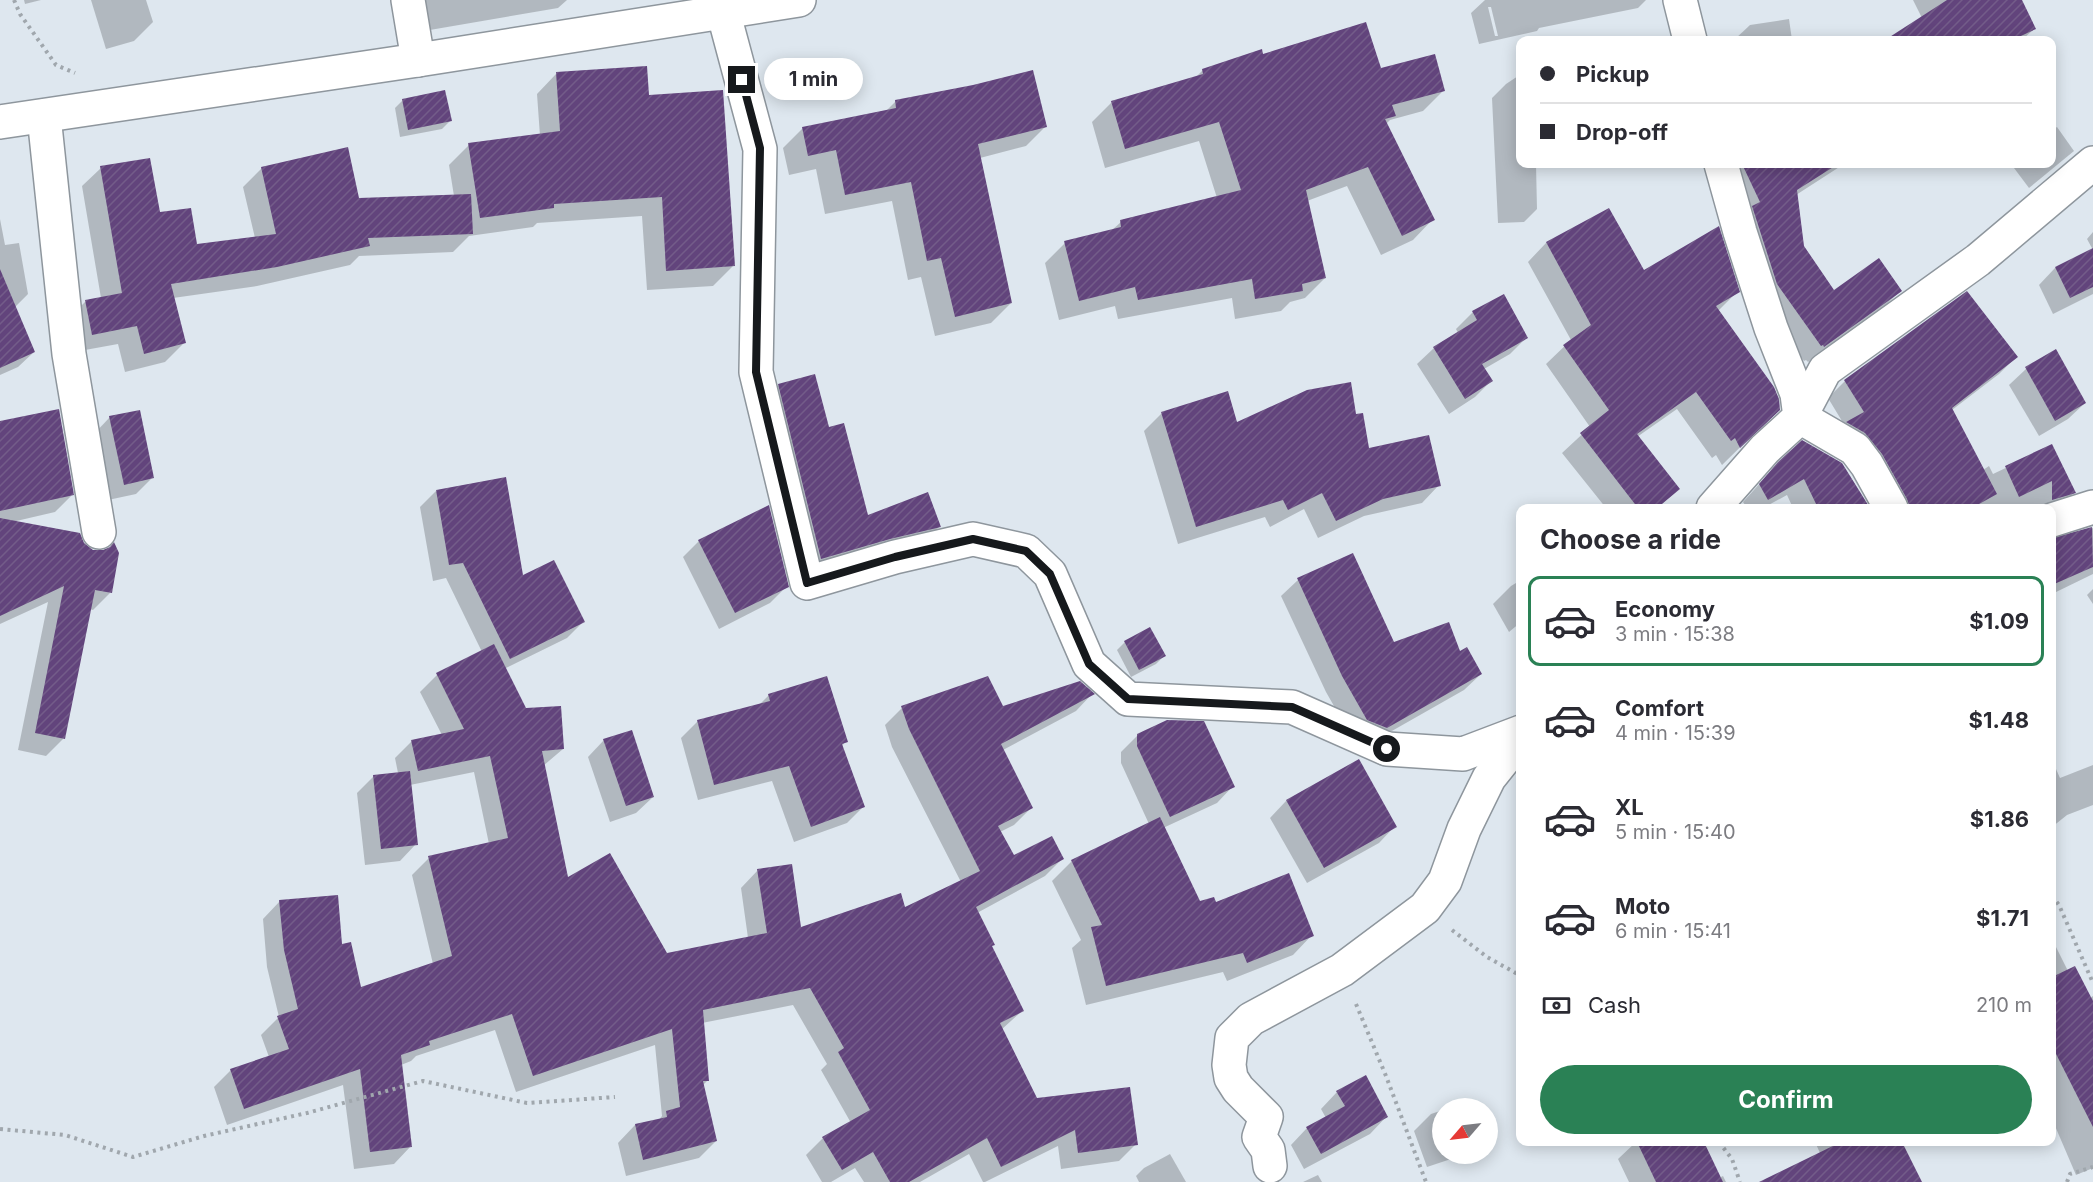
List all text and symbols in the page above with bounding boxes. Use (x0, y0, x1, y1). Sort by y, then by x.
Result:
callout: 1 min (763, 59, 862, 101)
text: Pickup (1576, 61, 1650, 87)
route end (728, 66, 755, 93)
text: 1 min (789, 67, 838, 91)
text: Drop-off (1576, 119, 1668, 145)
text: Choose a ride (1540, 523, 1721, 556)
icon: car (1543, 594, 1597, 648)
text: Economy (1615, 596, 1715, 622)
text: $1.09 (1969, 608, 2029, 634)
text: 3 min · 15:38 (1615, 622, 1735, 646)
icon: car (1543, 693, 1597, 747)
text: Comfort (1615, 695, 1704, 721)
text: $1.48 (1969, 707, 2029, 733)
text: 4 min · 15:39 (1615, 721, 1736, 745)
route start (1373, 735, 1400, 762)
icon: car (1543, 792, 1597, 846)
text: XL (1615, 794, 1644, 820)
text: $1.86 (1970, 806, 2029, 832)
text: 5 min · 15:40 (1615, 820, 1736, 844)
icon: car (1543, 891, 1597, 945)
text: Moto (1615, 893, 1670, 919)
text: $1.71 (1976, 905, 2029, 931)
text: 6 min · 15:41 (1615, 919, 1731, 943)
icon: cash (1540, 989, 1573, 1022)
text: Cash (1588, 992, 1641, 1018)
text: 210 m (1976, 993, 2032, 1017)
button: Confirm (1540, 1065, 2032, 1134)
north arrow (1432, 1098, 1498, 1164)
map controls (1432, 1098, 1498, 1164)

